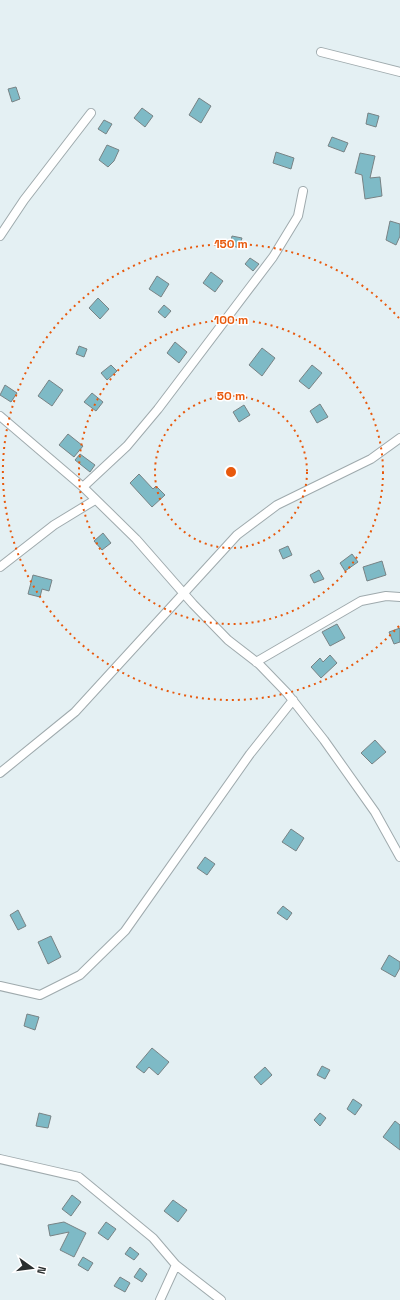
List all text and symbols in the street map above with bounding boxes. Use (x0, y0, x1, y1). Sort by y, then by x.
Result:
text: 150 m (214, 236, 248, 252)
text: 100 m (214, 312, 248, 328)
text: 50 m (217, 388, 245, 404)
centre of rings (224, 465, 238, 479)
north arrow (12, 1248, 52, 1288)
text: N (34, 1265, 49, 1276)

